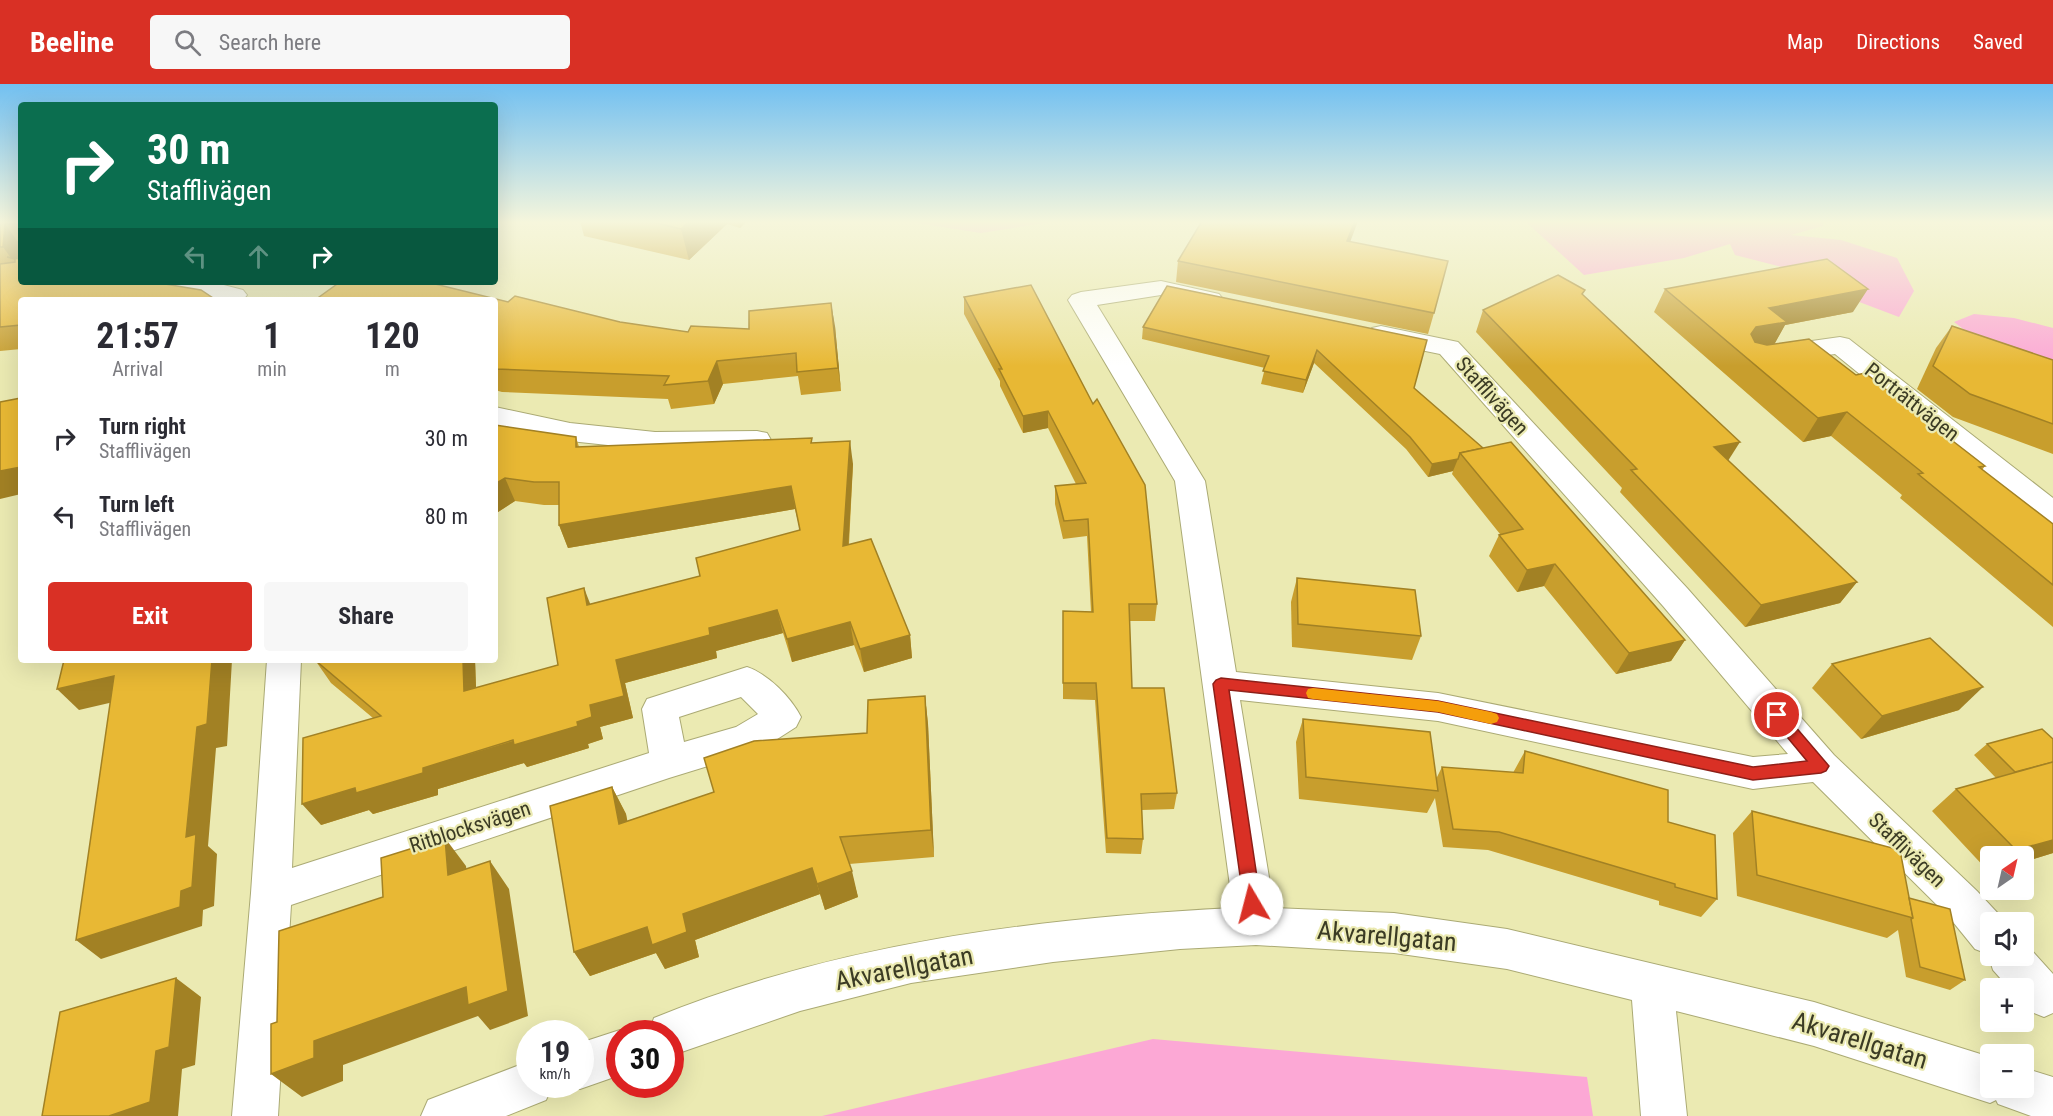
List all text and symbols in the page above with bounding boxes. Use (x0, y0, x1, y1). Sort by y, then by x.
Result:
search box (150, 15, 570, 69)
text: Beeline (30, 26, 114, 59)
icon: search (171, 26, 204, 59)
text: Search here (219, 30, 321, 55)
text: Map (1787, 30, 1823, 54)
text: Directions (1856, 30, 1940, 54)
text: Saved (1973, 30, 2023, 54)
text: 30 m (147, 125, 230, 174)
icon: right (48, 126, 126, 204)
text: Stafflivägen (147, 175, 272, 207)
icon: left (179, 240, 212, 273)
icon: ahead (242, 240, 275, 273)
icon: right (305, 240, 338, 273)
text: 21:57 (96, 315, 179, 357)
text: 1 (263, 315, 281, 357)
text: 120 (365, 315, 420, 357)
street label: Stafflivägen (1451, 352, 1533, 440)
text: Arrival (112, 357, 163, 381)
text: min (257, 357, 287, 381)
text: m (385, 357, 400, 381)
street label: Porträttvägen (1860, 358, 1964, 446)
text: Turn right (99, 414, 186, 439)
icon: right (48, 422, 81, 455)
text: 30 m (425, 426, 468, 451)
text: Stafflivägen (99, 439, 191, 463)
text: Turn left (99, 492, 174, 517)
icon: left (48, 500, 81, 533)
text: 80 m (425, 504, 468, 529)
text: Stafflivägen (99, 517, 191, 541)
button: Exit (48, 582, 252, 651)
button: Share (264, 582, 468, 651)
pin (1751, 689, 1802, 740)
icon: arrive (1760, 698, 1793, 731)
street label: Ritblocksvägen (406, 796, 534, 858)
street label: Stafflivägen (1864, 808, 1950, 892)
north arrow (1980, 846, 2034, 900)
map controls (1980, 846, 2034, 1098)
position arrow (1220, 872, 1284, 936)
button: sound (1980, 912, 2034, 966)
street label: Akvarellgatan (1316, 915, 1458, 957)
street label: Akvarellgatan (832, 940, 976, 996)
button: + (1980, 978, 2034, 1032)
street label: Akvarellgatan (1789, 1005, 1931, 1075)
speed limit sign: 30 (606, 1020, 684, 1098)
text: 19 (540, 1034, 570, 1069)
button: − (1980, 1044, 2034, 1098)
text: km/h (540, 1065, 570, 1083)

